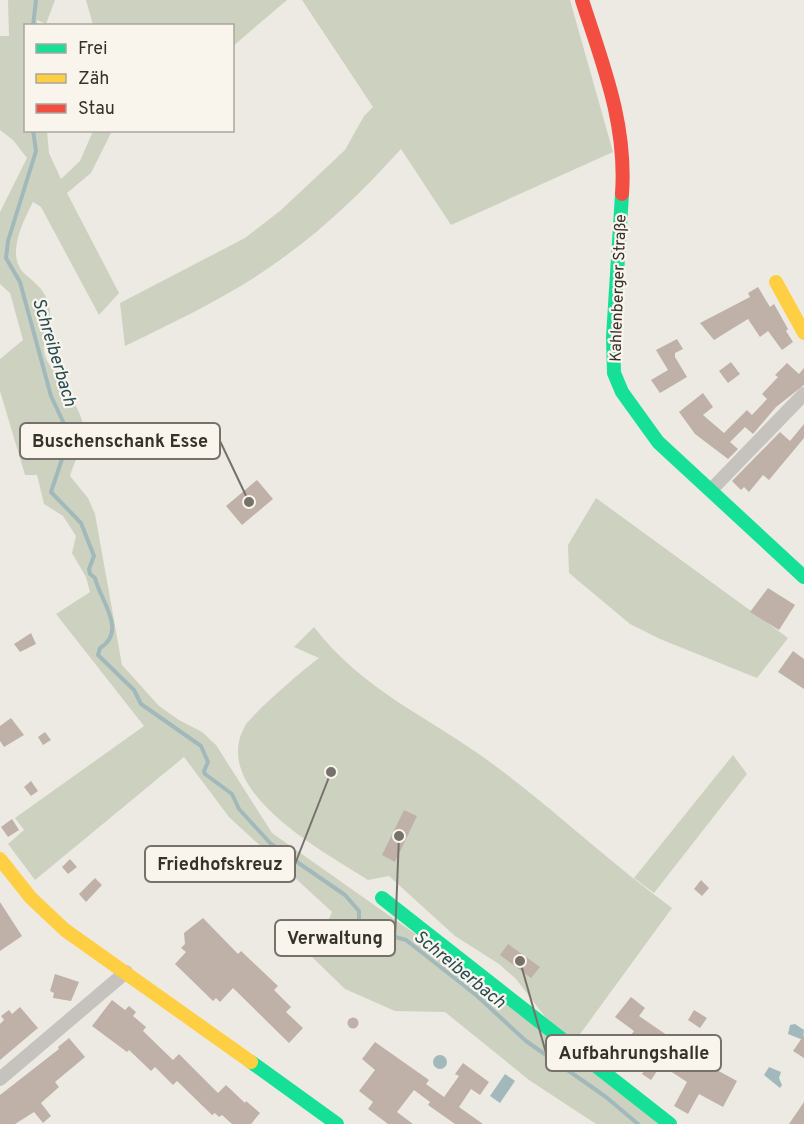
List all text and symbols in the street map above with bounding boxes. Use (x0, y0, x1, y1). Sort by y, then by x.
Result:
legend (24, 24, 234, 132)
text: Frei (78, 38, 108, 61)
text: Zäh (78, 68, 109, 91)
text: Stau (78, 98, 115, 121)
street label: Kahlenberger Straße (606, 214, 632, 362)
water label: Schreiberbach (26, 295, 81, 410)
callout: Buschenschank Esse (20, 423, 220, 459)
text: Buschenschank Esse (32, 431, 208, 454)
callout: Friedhofskreuz (145, 846, 295, 882)
text: Friedhofskreuz (157, 854, 283, 877)
callout: Verwaltung (275, 920, 395, 956)
water label: Schreiberbach (408, 926, 510, 1015)
text: Verwaltung (287, 928, 383, 951)
callout: Aufbahrungshalle (546, 1035, 721, 1071)
text: Aufbahrungshalle (559, 1043, 709, 1066)

